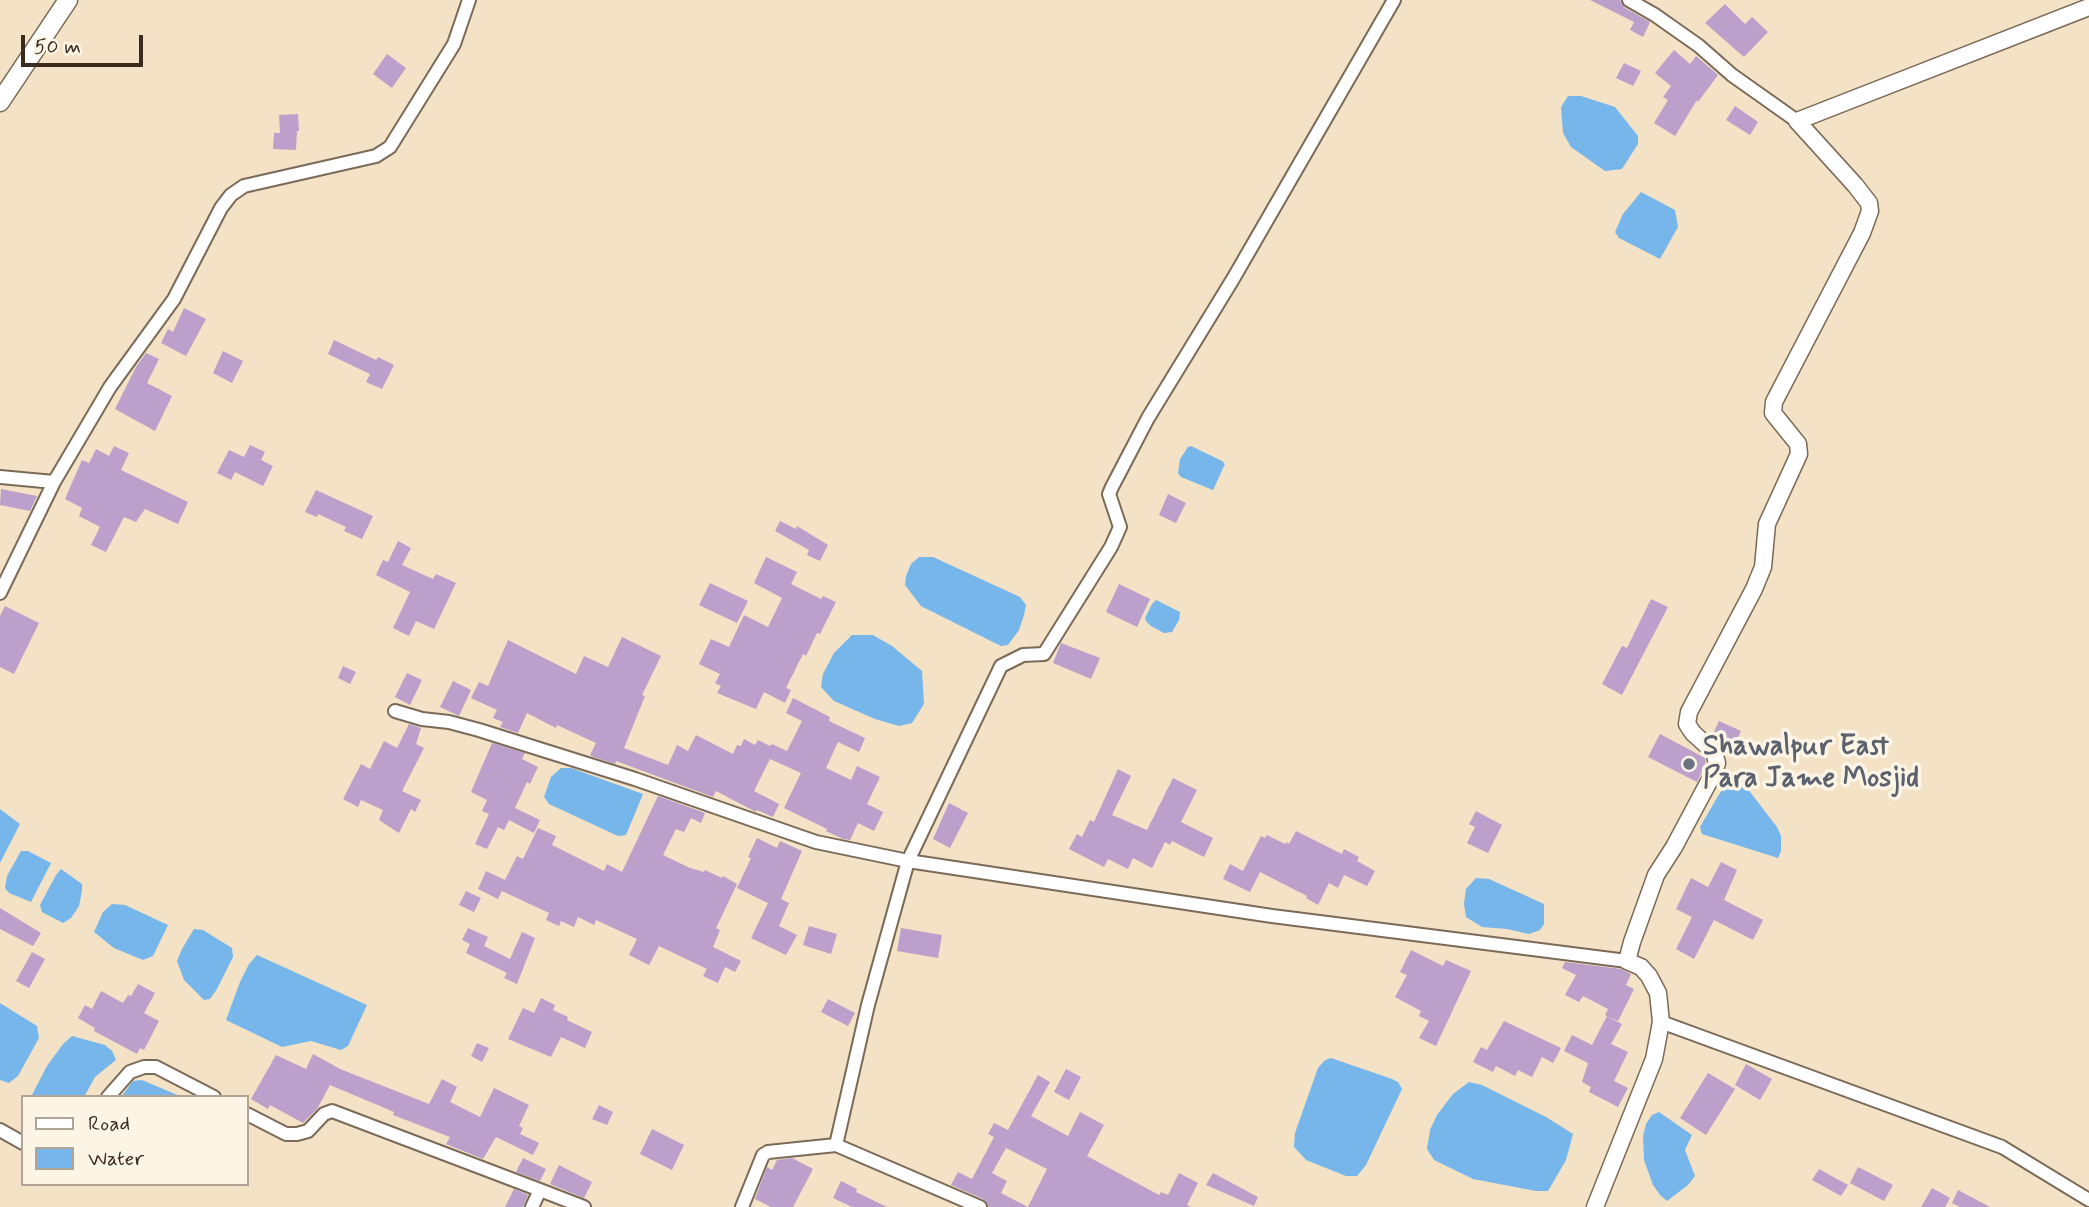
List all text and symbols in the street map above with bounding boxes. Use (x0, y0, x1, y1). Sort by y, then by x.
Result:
scale bar (24, 21, 147, 65)
text: 50 m (34, 33, 81, 61)
place label: Shawalpur East Para Jame Mosjid (1703, 731, 1919, 797)
marker: Shawalpur East Para Jame Mosjid (1681, 756, 1697, 772)
legend (21, 1095, 248, 1186)
text: Road (88, 1110, 130, 1138)
text: Water (88, 1145, 144, 1173)

